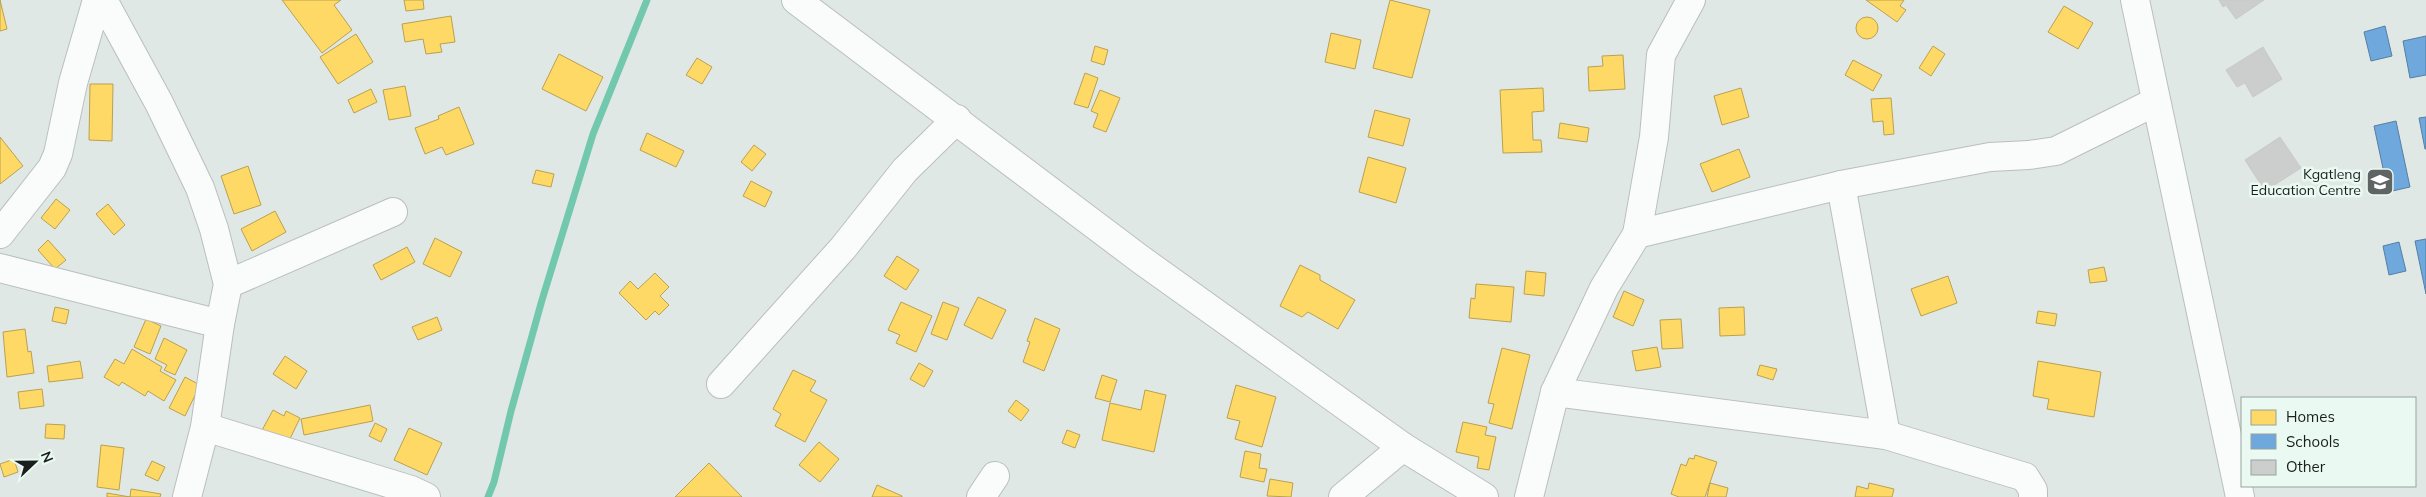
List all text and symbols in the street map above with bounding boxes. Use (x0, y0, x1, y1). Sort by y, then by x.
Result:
place label: Kgatleng Education Centre (2251, 165, 2361, 199)
school or university icon: Kgatleng Education Centre (2365, 167, 2395, 197)
legend (2241, 397, 2416, 487)
text: Homes (2286, 407, 2335, 426)
text: Schools (2286, 432, 2340, 451)
north arrow (10, 437, 60, 487)
text: N (37, 449, 57, 465)
text: Other (2286, 457, 2326, 476)

